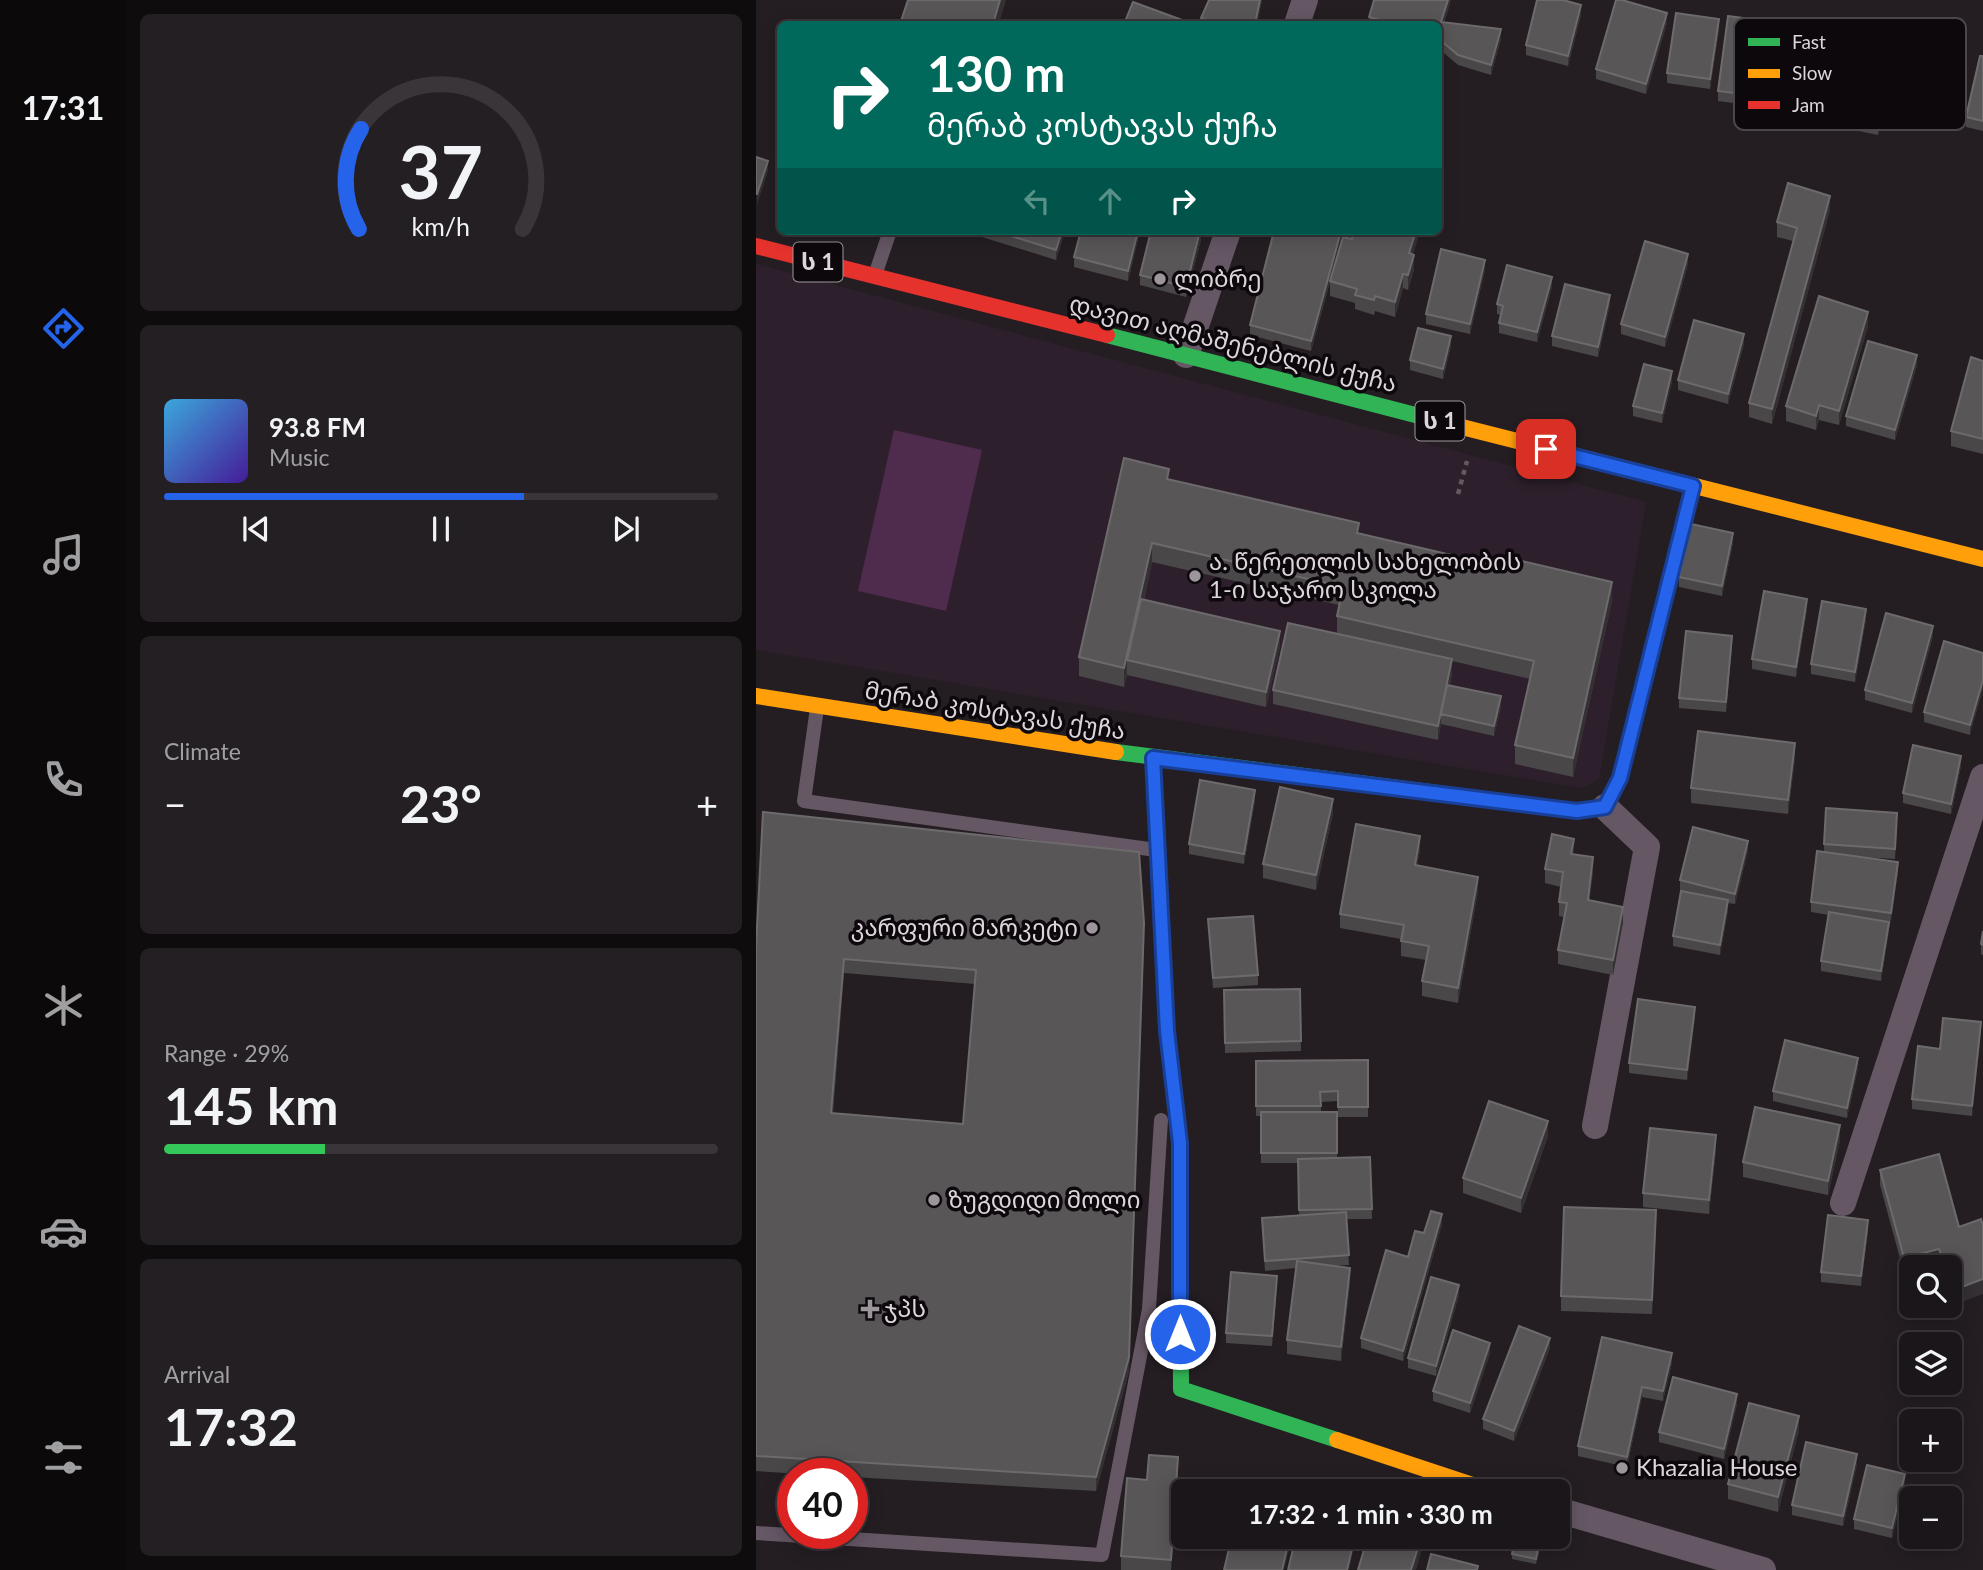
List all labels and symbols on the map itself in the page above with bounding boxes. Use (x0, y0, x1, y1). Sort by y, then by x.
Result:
legend (1734, 18, 1966, 130)
text: Fast (1792, 30, 1826, 53)
text: Slow (1792, 61, 1832, 84)
text: Jam (1792, 93, 1825, 116)
road number: ს 1 (794, 243, 842, 282)
place label: ლიბრე (1174, 263, 1262, 293)
marker: ლიბრე (1152, 271, 1168, 287)
street label: დავით აღმაშენებლის ქუჩა (1066, 288, 1400, 399)
road number: ს 1 (1416, 402, 1464, 440)
pin (1516, 419, 1576, 479)
place label: ა. წერეთლის სახელობის 1-ი საჯარო სკოლა (1209, 546, 1521, 604)
marker: ა. წერეთლის სახელობის 1-ი საჯარო სკოლა (1187, 568, 1203, 584)
street label: მერაბ კოსტავას ქუჩა (863, 675, 1127, 745)
place label: კარფური მარკეტი (851, 912, 1078, 942)
marker: კარფური მარკეტი (1084, 920, 1100, 936)
place label: ზუგდიდი მოლი (948, 1184, 1140, 1214)
marker: ზუგდიდი მოლი (926, 1192, 942, 1208)
place label: ჯპს (884, 1293, 926, 1323)
position arrow (1143, 1297, 1217, 1371)
marker: ჯპს (862, 1301, 878, 1317)
place label: Khazalia House (1636, 1452, 1798, 1481)
speed limit sign: 40 (777, 1458, 868, 1549)
marker: Khazalia House (1614, 1460, 1630, 1476)

